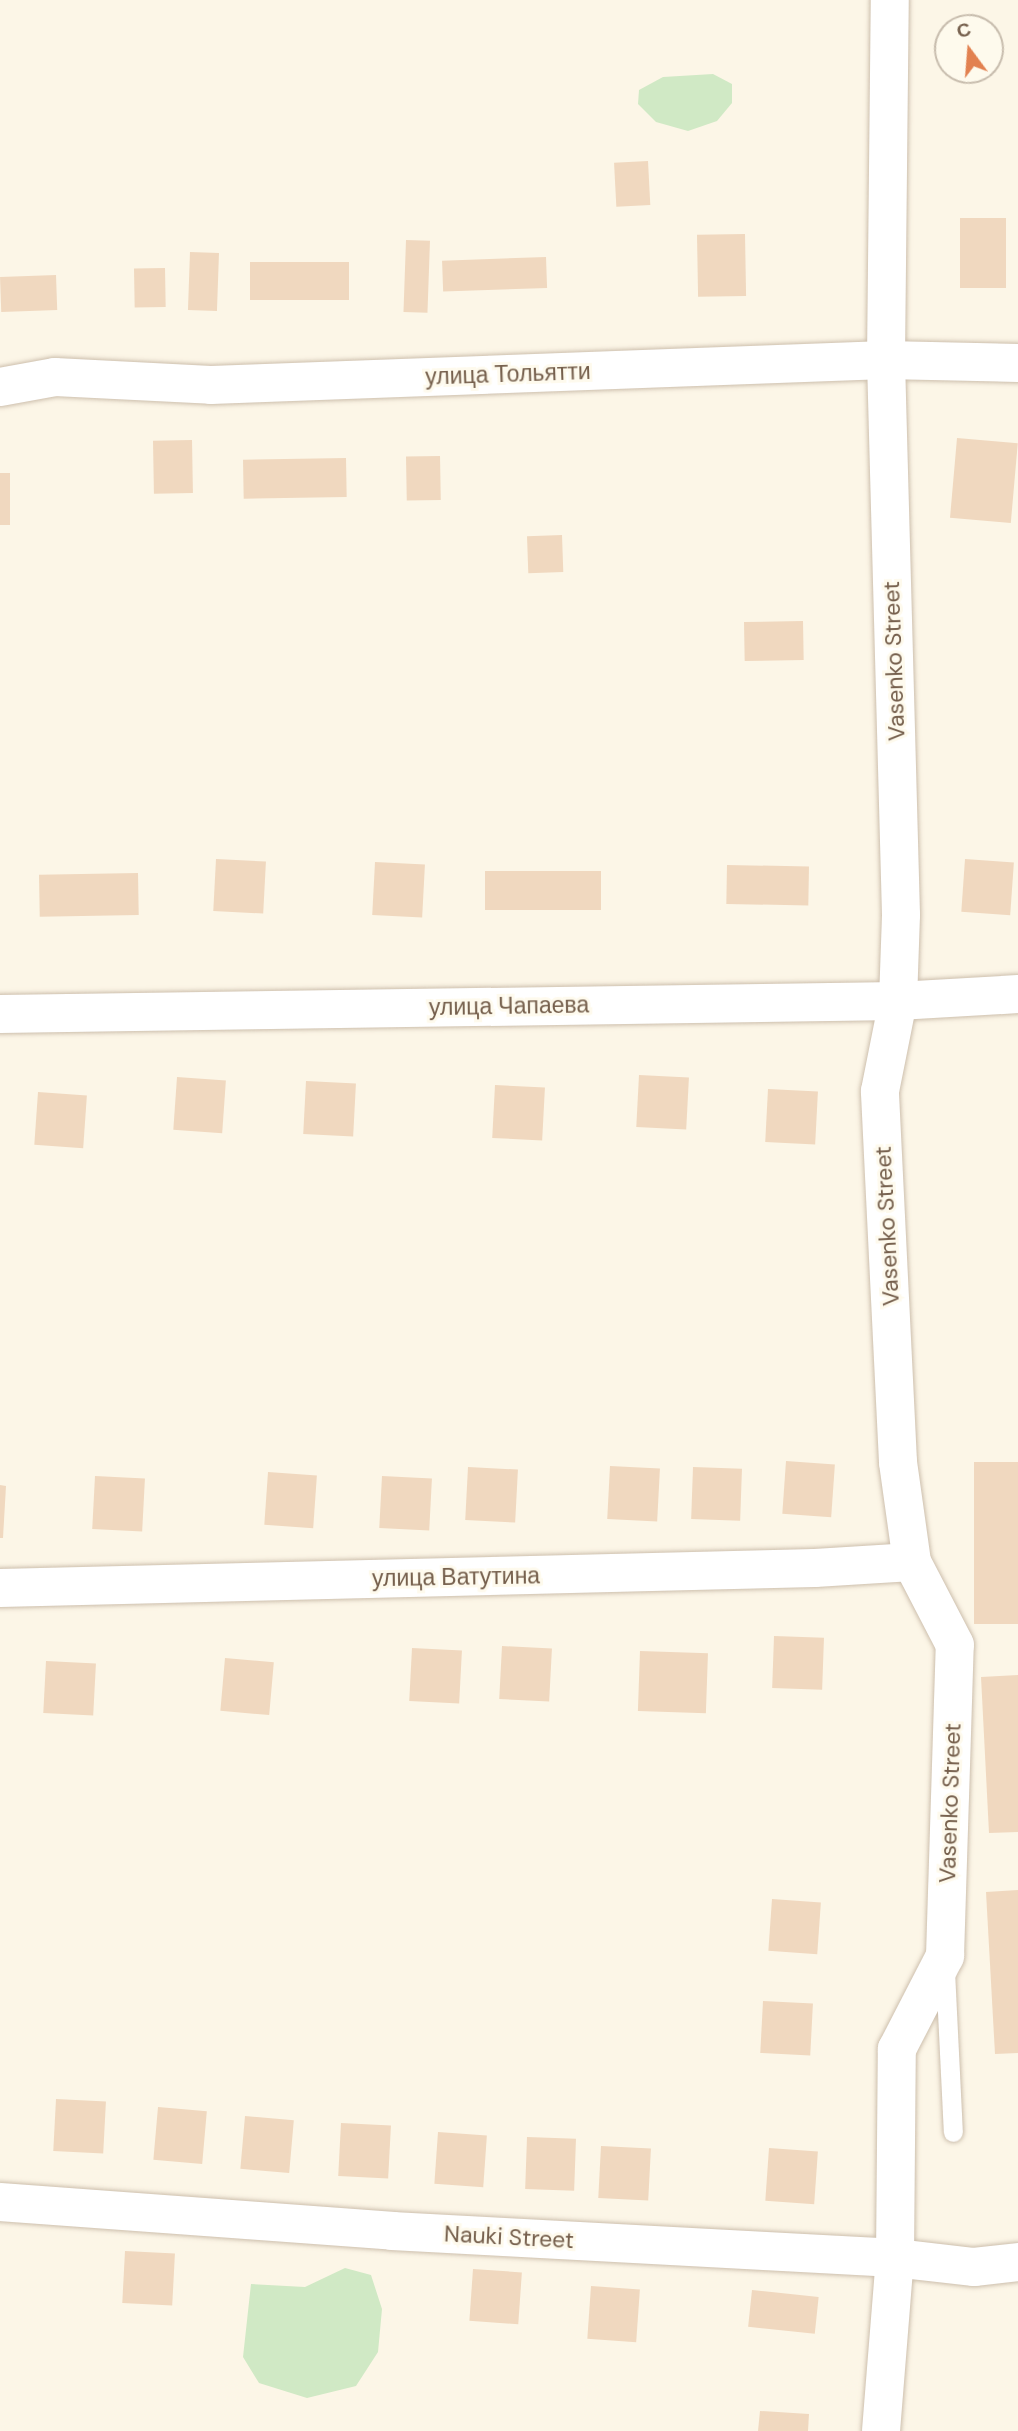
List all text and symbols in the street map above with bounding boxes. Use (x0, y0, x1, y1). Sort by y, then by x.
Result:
north arrow (934, 14, 1004, 84)
text: С (954, 16, 974, 44)
street label: улица Тольятти (425, 357, 591, 391)
street label: Vasenko Street (877, 581, 911, 741)
street label: улица Чапаева (429, 991, 589, 1021)
street label: Vasenko Street (869, 1145, 905, 1307)
street label: улица Ватутина (372, 1562, 540, 1592)
street label: Vasenko Street (933, 1723, 967, 1883)
street label: Nauki Street (443, 2220, 575, 2254)

